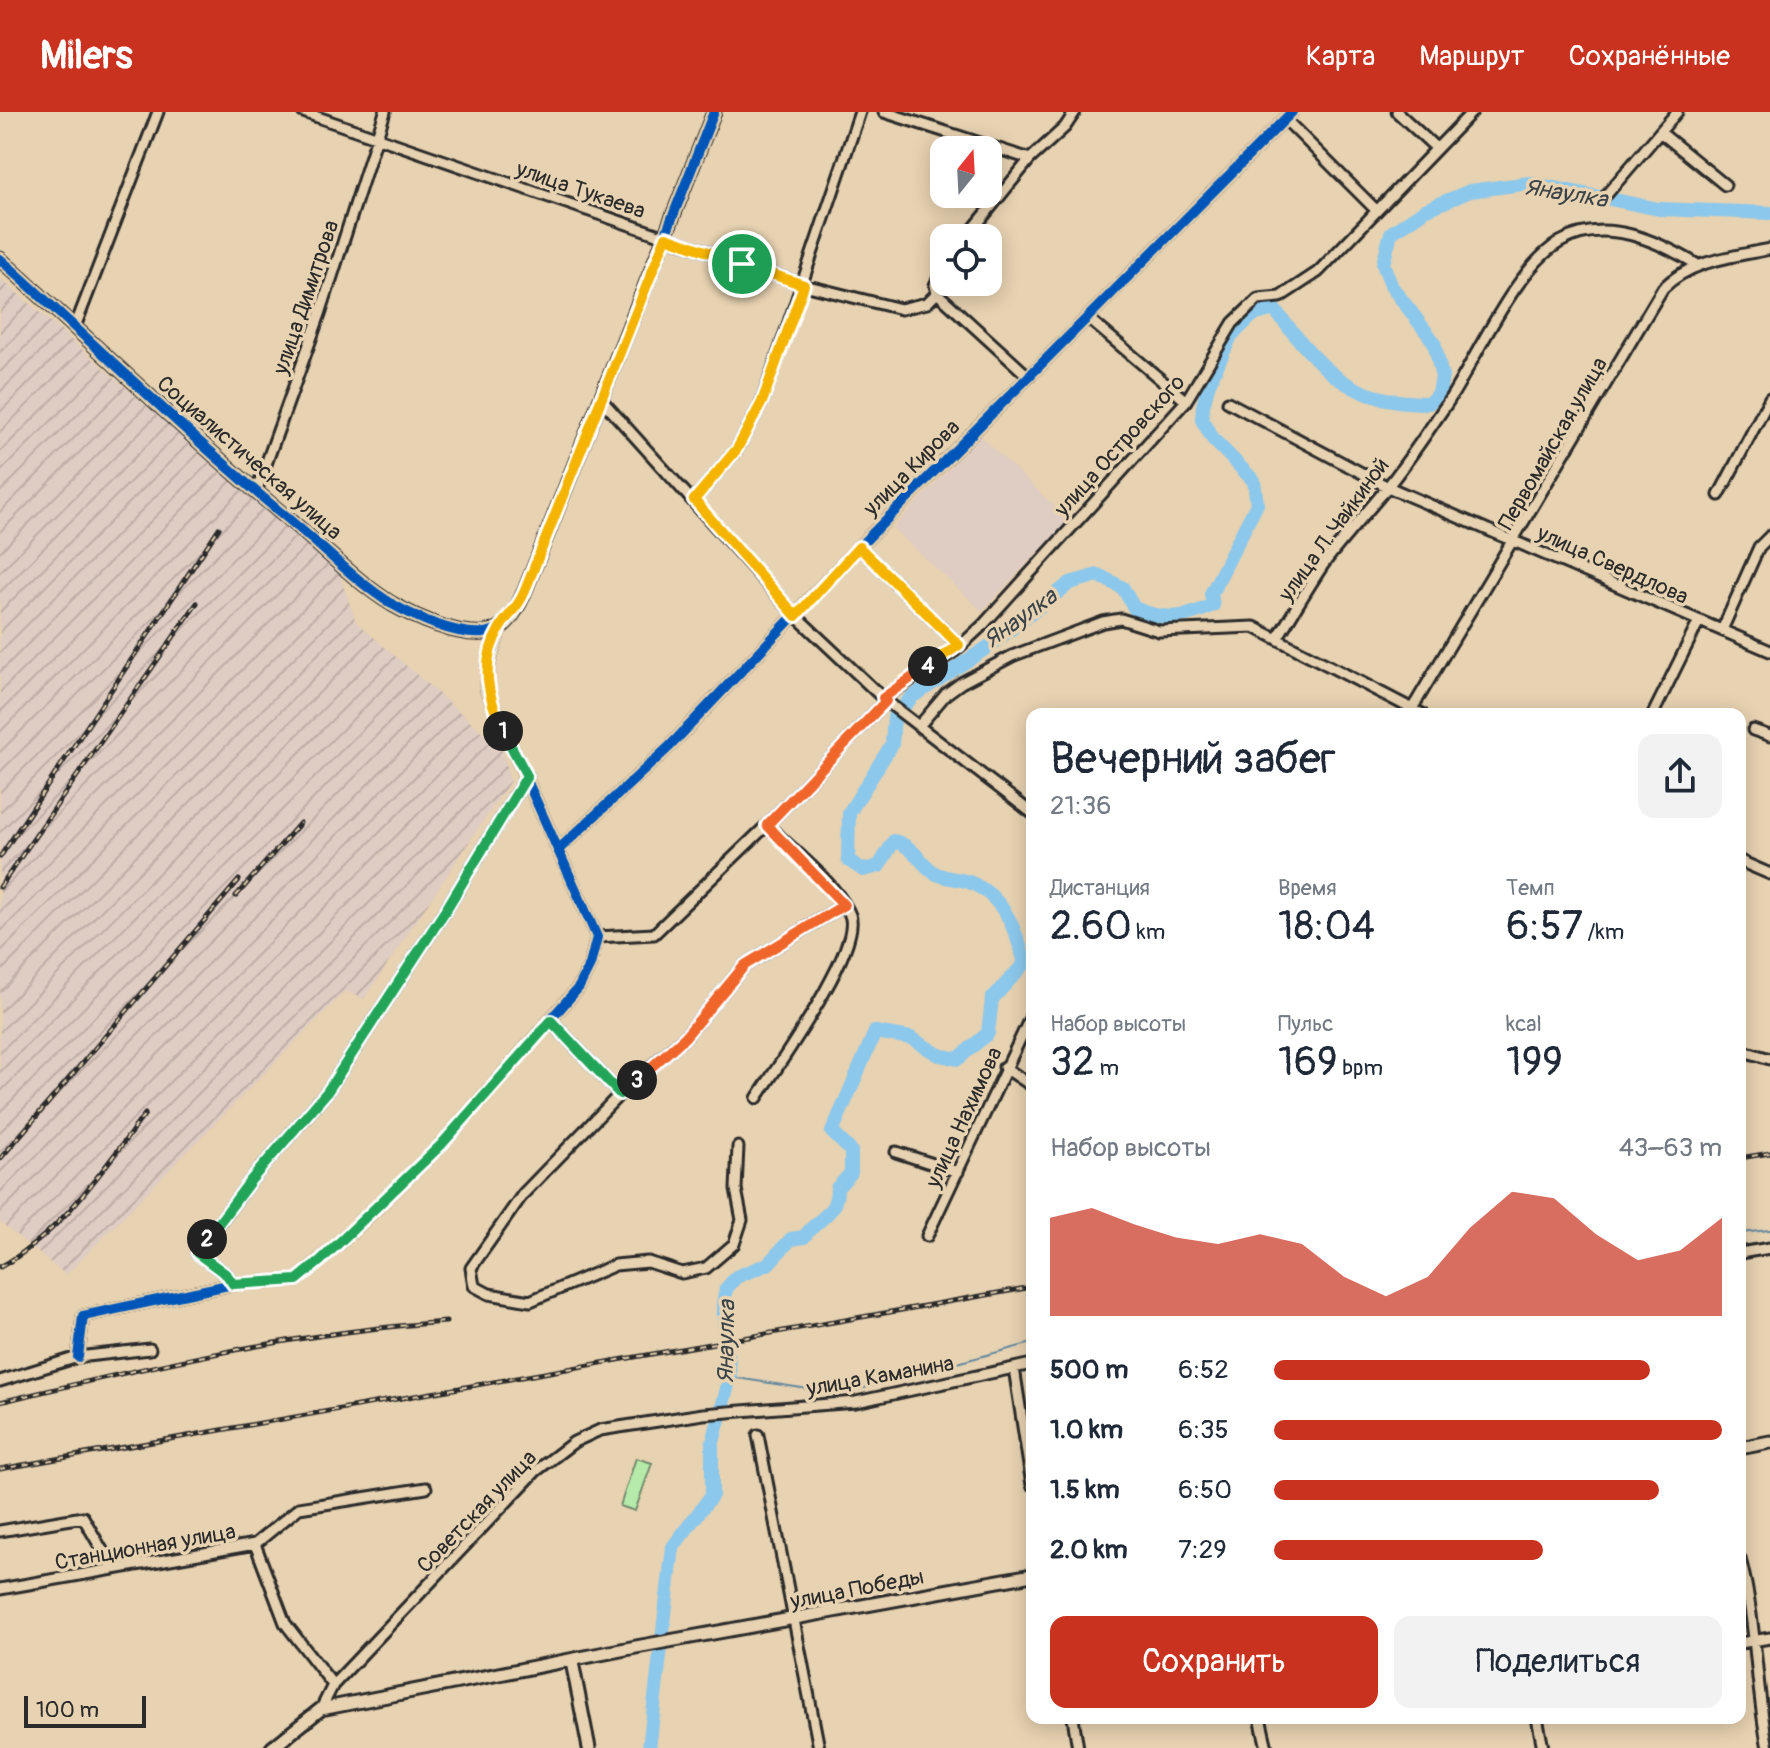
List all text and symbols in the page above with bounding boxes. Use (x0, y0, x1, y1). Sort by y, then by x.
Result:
text: Milers (40, 32, 132, 80)
text: Карта (1306, 39, 1375, 74)
text: Маршрут (1419, 39, 1525, 74)
text: Сохранённые (1569, 39, 1730, 74)
north arrow (930, 136, 1002, 208)
map controls (930, 136, 1002, 296)
street label: улица Тукаева (512, 154, 649, 225)
water label: Янаулка (1522, 173, 1611, 215)
street label: улица Димитрова (266, 217, 345, 379)
button: locate (930, 224, 1002, 296)
pin (708, 230, 776, 298)
icon: arrive (720, 242, 764, 286)
street label: Первомайская улица (1492, 352, 1614, 535)
street label: улица Островского (1048, 369, 1191, 523)
street label: Социалистическая улица (151, 370, 348, 546)
street label: улица Кирова (857, 414, 966, 523)
street label: улица Л. Чайкиной (1272, 452, 1395, 608)
street label: улица Свердлова (1532, 519, 1693, 611)
water label: Янаулка (978, 581, 1064, 655)
pin: 4 (908, 646, 948, 686)
text: 4 (922, 652, 934, 680)
pin: 1 (483, 711, 523, 751)
text: 1 (499, 717, 507, 745)
text: Вечерний забег (1050, 732, 1336, 787)
button: share (1638, 734, 1722, 818)
text: 21:36 (1050, 790, 1111, 822)
text: Дистанция (1050, 874, 1150, 902)
text: Время (1278, 874, 1337, 902)
text: Темп (1506, 874, 1555, 902)
text: 2.60 (1050, 902, 1132, 951)
text: 18:04 (1278, 902, 1375, 951)
text: 6:57 (1506, 902, 1583, 951)
text: km (1132, 918, 1165, 946)
text: /km (1583, 918, 1624, 946)
text: Набор высоты (1050, 1010, 1186, 1038)
text: Пульс (1278, 1010, 1333, 1038)
text: kcal (1506, 1010, 1542, 1038)
text: 32 (1050, 1038, 1095, 1087)
text: 169 (1278, 1038, 1338, 1087)
text: 199 (1506, 1038, 1563, 1087)
street label: улица Нахимова (919, 1043, 1009, 1193)
text: m (1095, 1054, 1119, 1082)
text: bpm (1338, 1054, 1383, 1082)
pin: 3 (617, 1060, 657, 1100)
text: 3 (631, 1066, 643, 1094)
text: Набор высоты (1050, 1132, 1211, 1164)
text: 43–63 m (1619, 1132, 1722, 1164)
pin: 2 (187, 1219, 227, 1259)
text: 2 (201, 1225, 213, 1253)
water label: Янаулка (711, 1298, 742, 1384)
street label: улица Каманина (803, 1349, 956, 1403)
text: 500 m (1050, 1354, 1128, 1386)
text: 6:52 (1178, 1354, 1229, 1386)
text: 1.0 km (1050, 1414, 1123, 1446)
text: 6:35 (1178, 1414, 1229, 1446)
street label: Советская улица (411, 1444, 543, 1579)
text: 1.5 km (1050, 1474, 1120, 1506)
text: 6:50 (1178, 1474, 1232, 1506)
street label: Станционная улица (52, 1517, 238, 1577)
text: 2.0 km (1050, 1534, 1128, 1566)
text: 7:29 (1178, 1534, 1227, 1566)
street label: улица Победы (787, 1562, 926, 1616)
button: Сохранить (1050, 1616, 1378, 1708)
button: Поделиться (1394, 1616, 1722, 1708)
scale bar (24, 1692, 146, 1728)
text: 100 m (36, 1696, 99, 1724)

